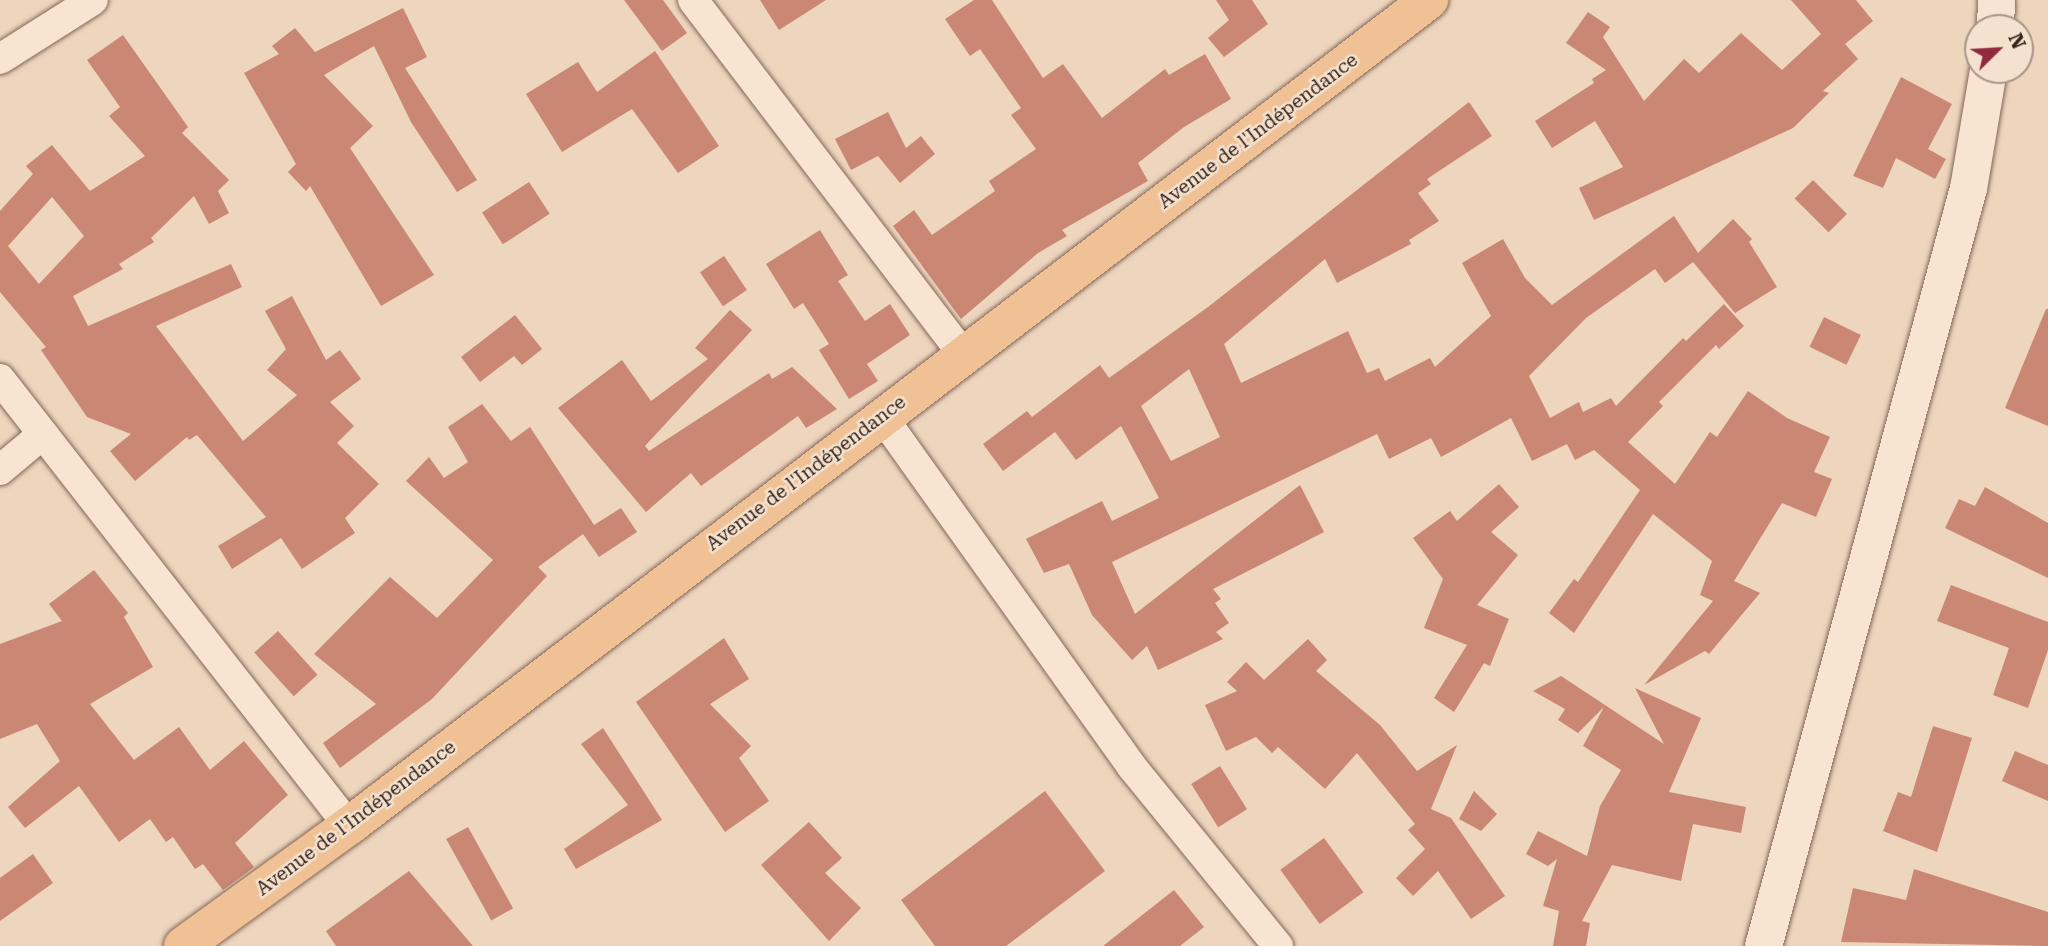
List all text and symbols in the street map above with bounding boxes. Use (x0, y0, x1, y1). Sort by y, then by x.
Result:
north arrow (1964, 14, 2034, 84)
text: N (2003, 30, 2030, 52)
street label: Avenue de l'Indépendance (1154, 49, 1362, 213)
street label: Avenue de l'Indépendance (702, 391, 910, 555)
street label: Avenue de l'Indépendance (252, 736, 460, 900)

